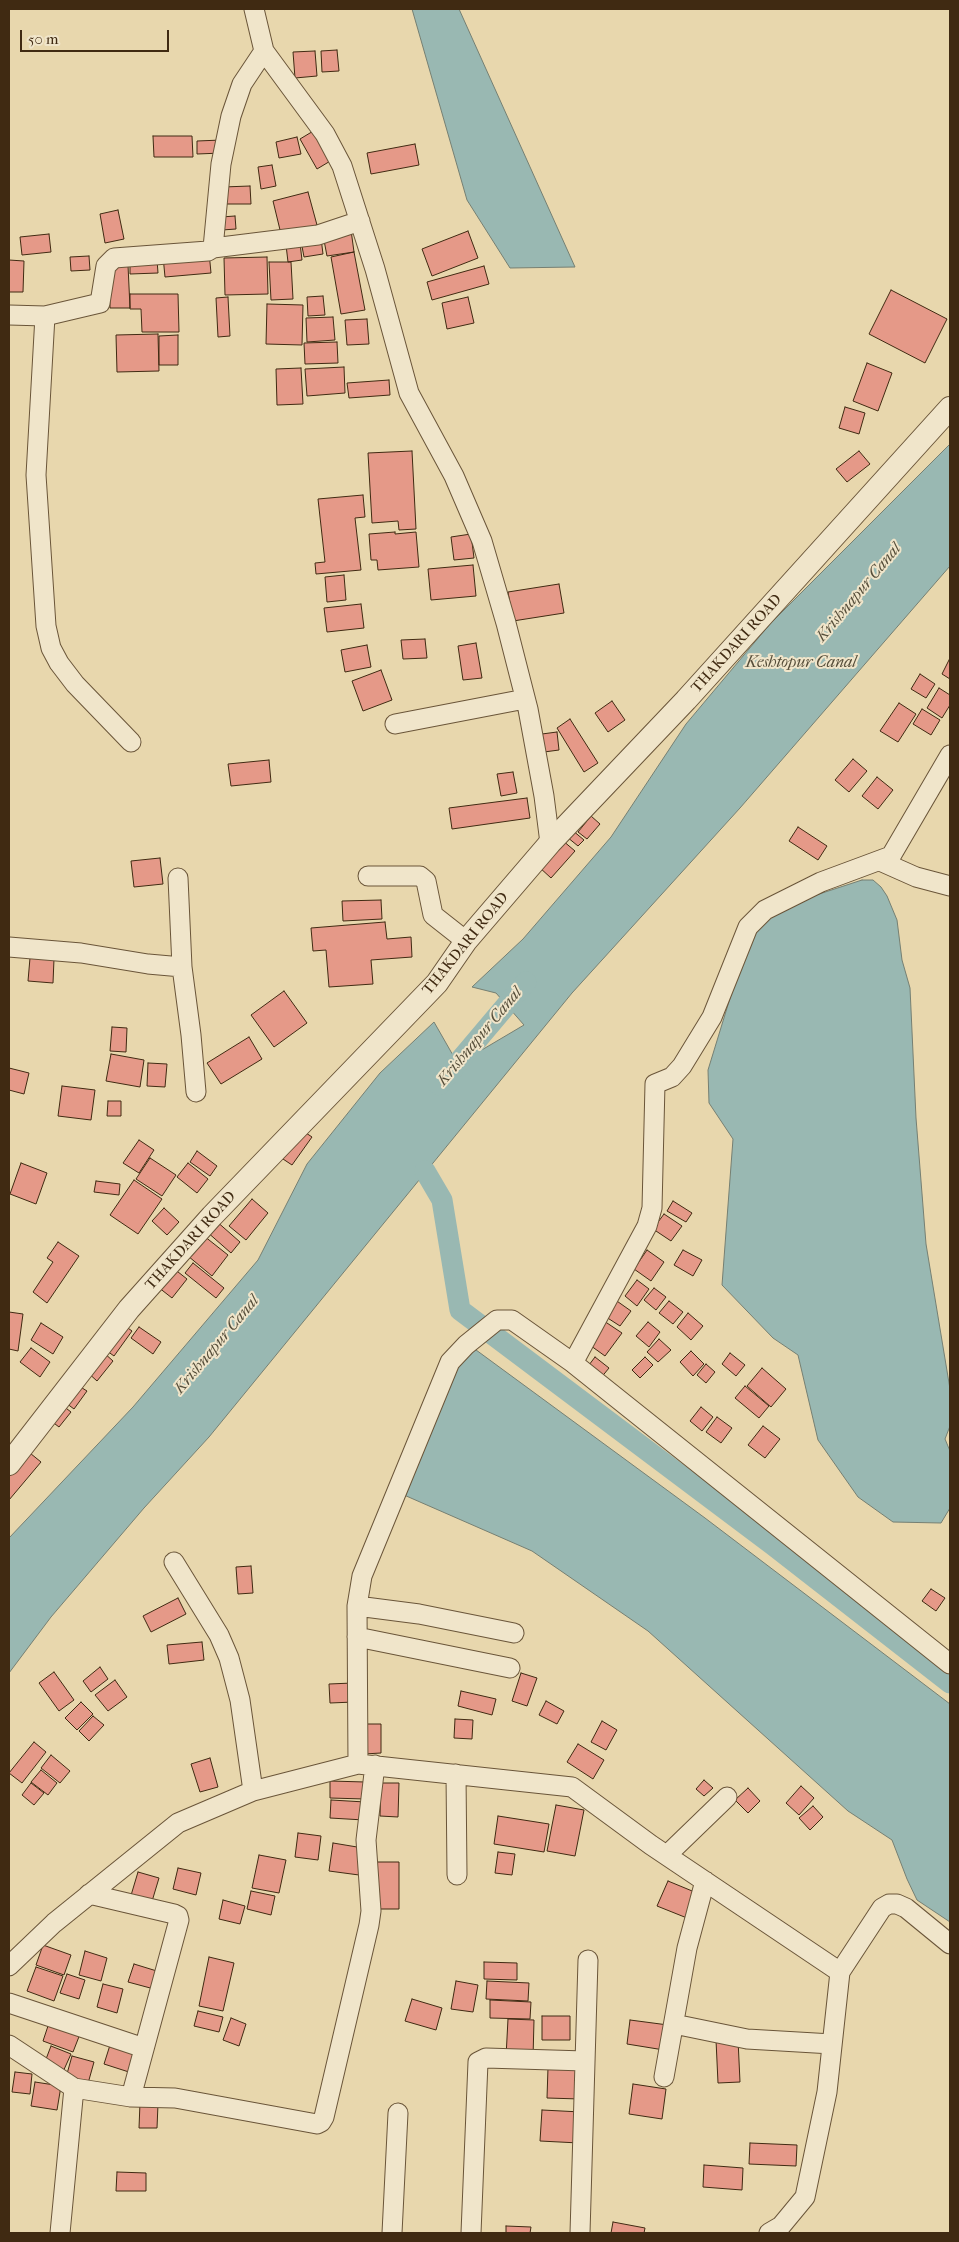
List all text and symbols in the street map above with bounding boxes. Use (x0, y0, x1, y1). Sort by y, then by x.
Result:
scale bar (22, 20, 171, 52)
text: 50 m (28, 30, 58, 48)
water label: Krishnapur Canal (812, 540, 906, 646)
street label: THAKDARI ROAD (688, 591, 786, 697)
water label: Keshtopur Canal (746, 653, 856, 673)
street label: THAKDARI ROAD (419, 889, 513, 999)
water label: Krishnapur Canal (433, 984, 527, 1090)
street label: THAKDARI ROAD (142, 1188, 240, 1294)
water label: Krishnapur Canal (170, 1292, 264, 1398)

